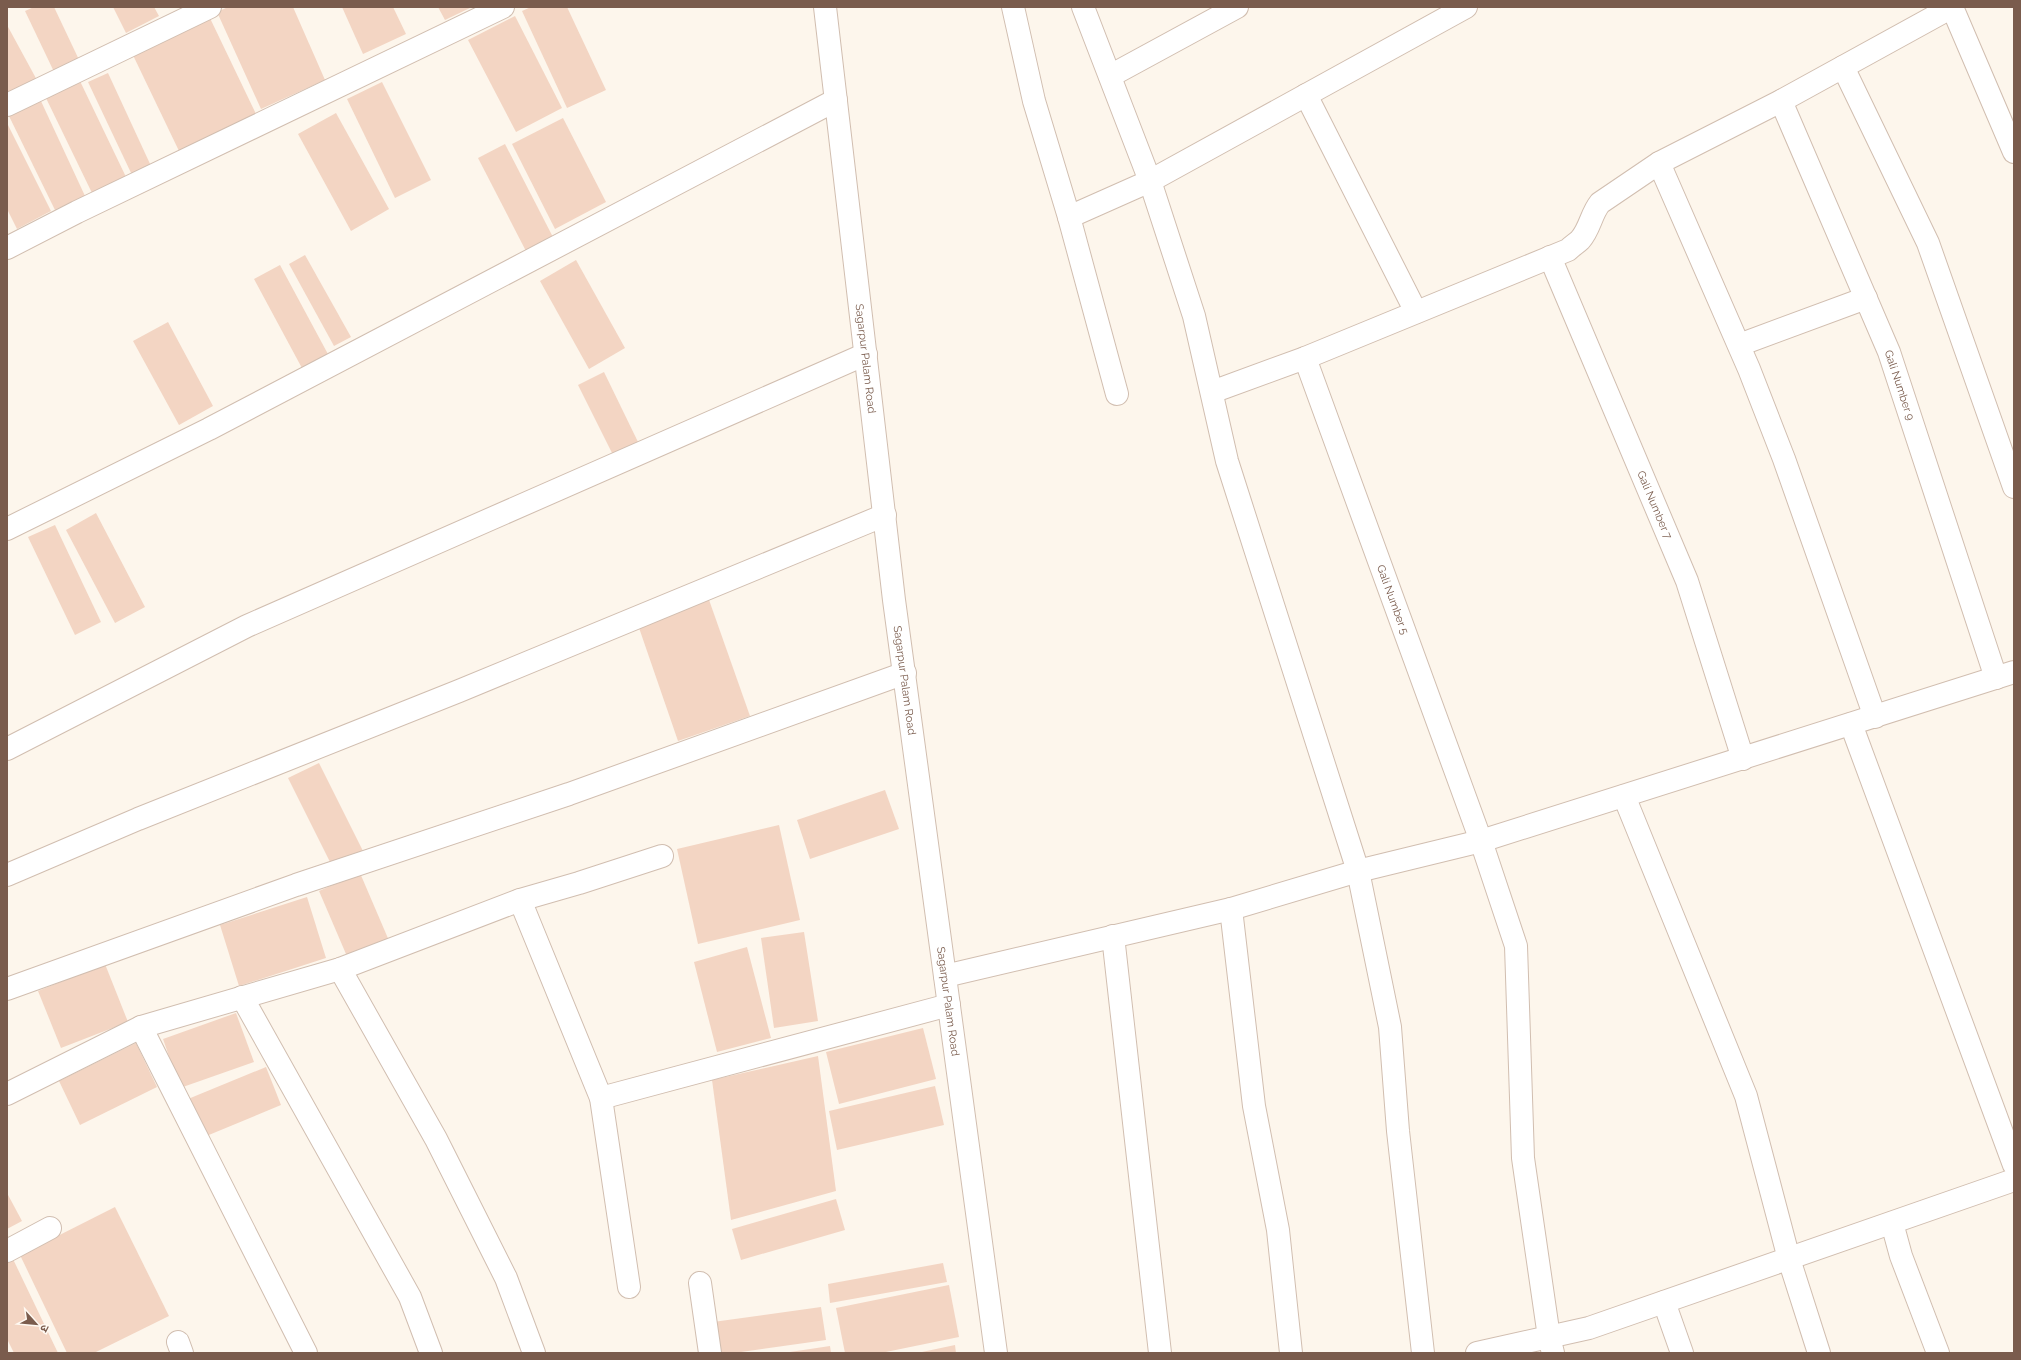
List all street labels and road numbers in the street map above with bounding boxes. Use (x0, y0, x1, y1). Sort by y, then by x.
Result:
street label: Sagarpur Palam Road (853, 303, 878, 414)
street label: Gali Number 9 (1882, 348, 1917, 422)
street label: Gali Number 7 (1634, 469, 1675, 541)
street label: Gali Number 5 (1374, 563, 1411, 636)
street label: Sagarpur Palam Road (891, 625, 918, 736)
street label: Sagarpur Palam Road (934, 946, 962, 1057)

